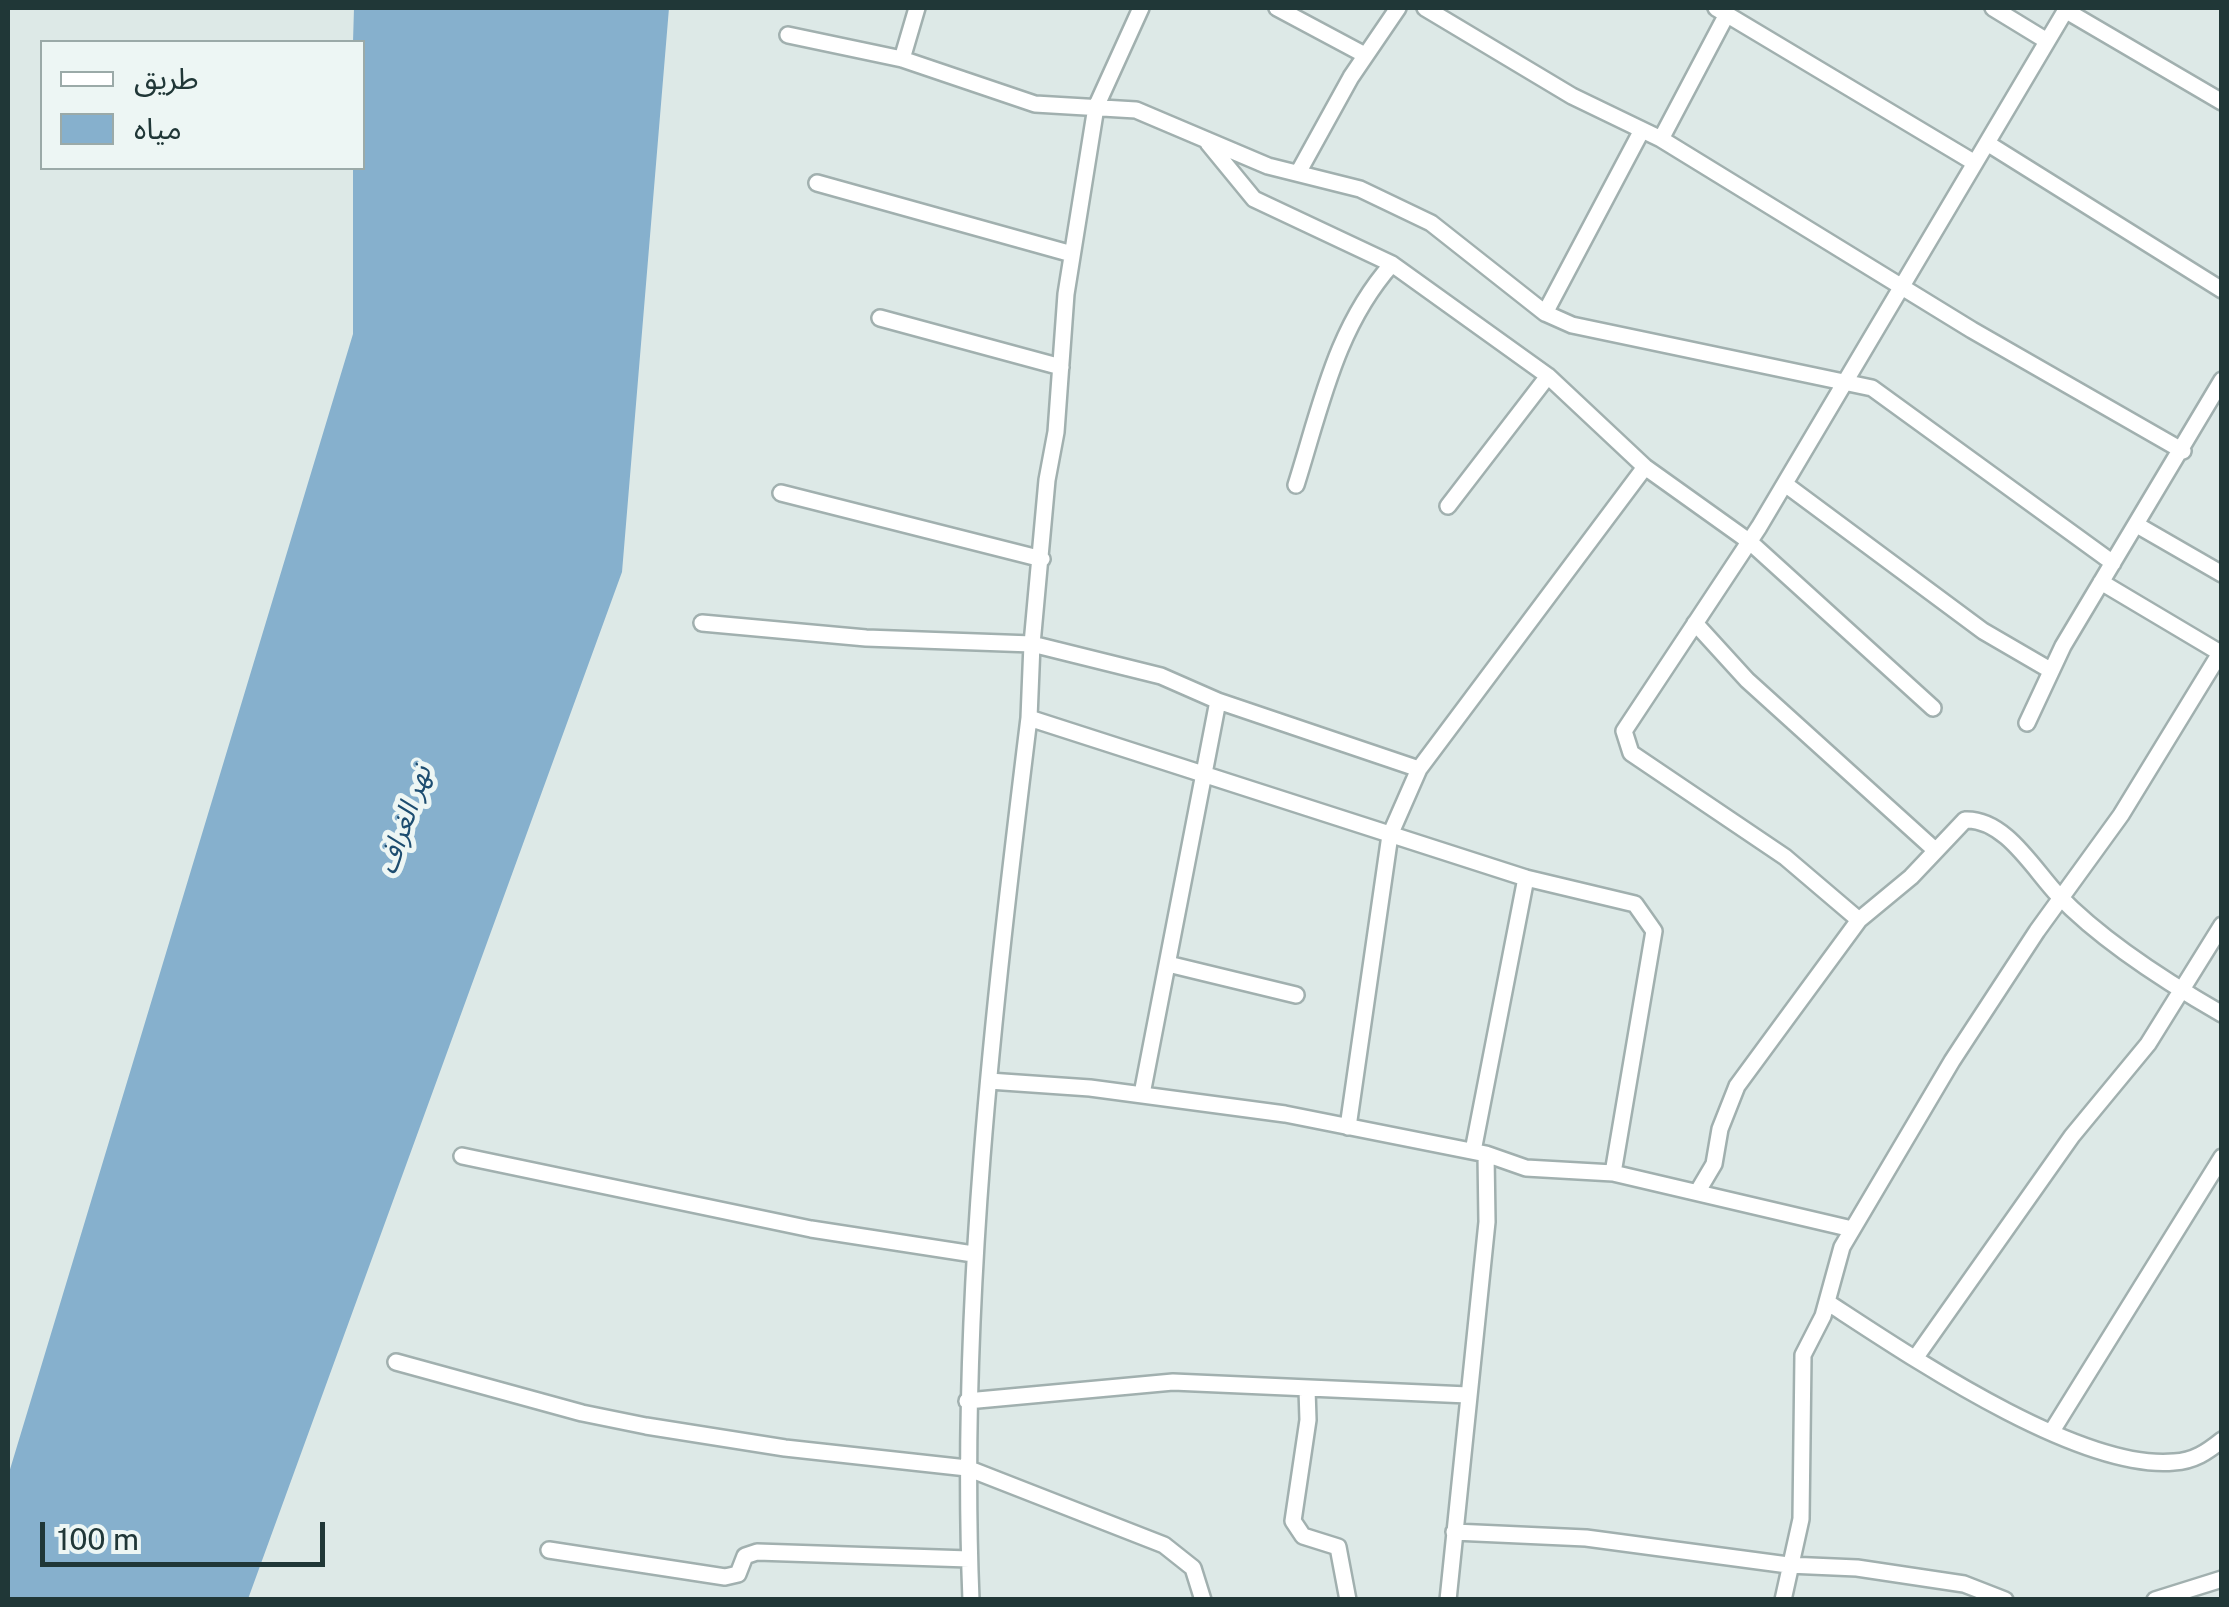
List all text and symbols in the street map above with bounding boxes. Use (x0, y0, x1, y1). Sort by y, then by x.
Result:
legend (40, 40, 365, 170)
text: طريق (134, 60, 199, 96)
text: مياه (134, 110, 182, 146)
water label: نهر الغراف (371, 761, 439, 879)
scale bar (45, 1502, 330, 1564)
text: 100 m (57, 1521, 139, 1557)

